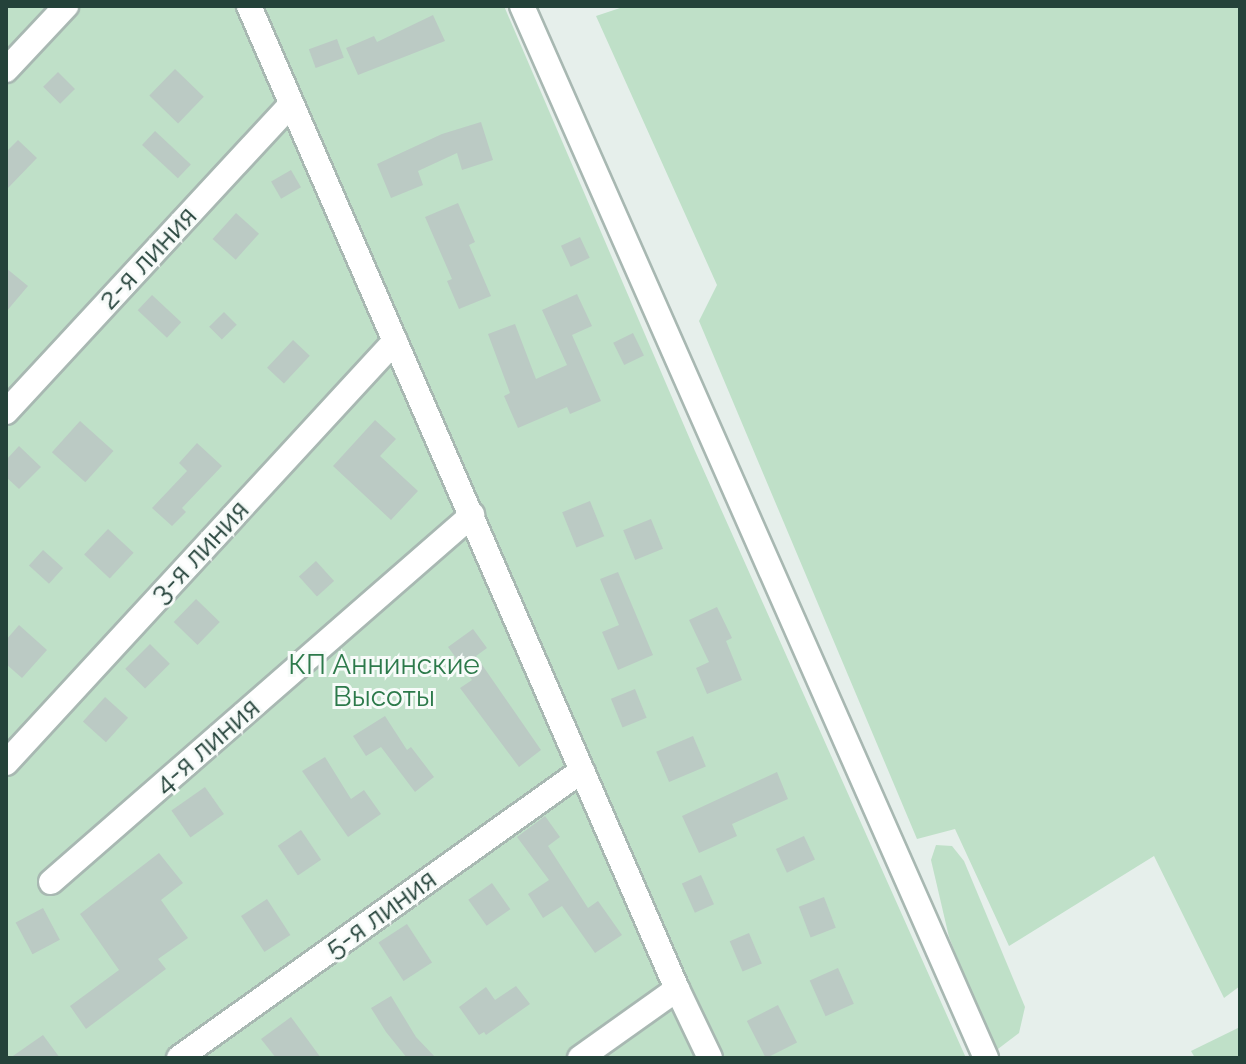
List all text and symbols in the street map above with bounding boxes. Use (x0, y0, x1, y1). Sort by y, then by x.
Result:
street label: 2-я линия (92, 200, 204, 316)
street label: 3-я линия (144, 494, 256, 610)
park label: КП Аннинские Высоты (288, 648, 480, 714)
street label: 4-я линия (147, 691, 267, 801)
street label: 5-я линия (319, 863, 443, 965)

